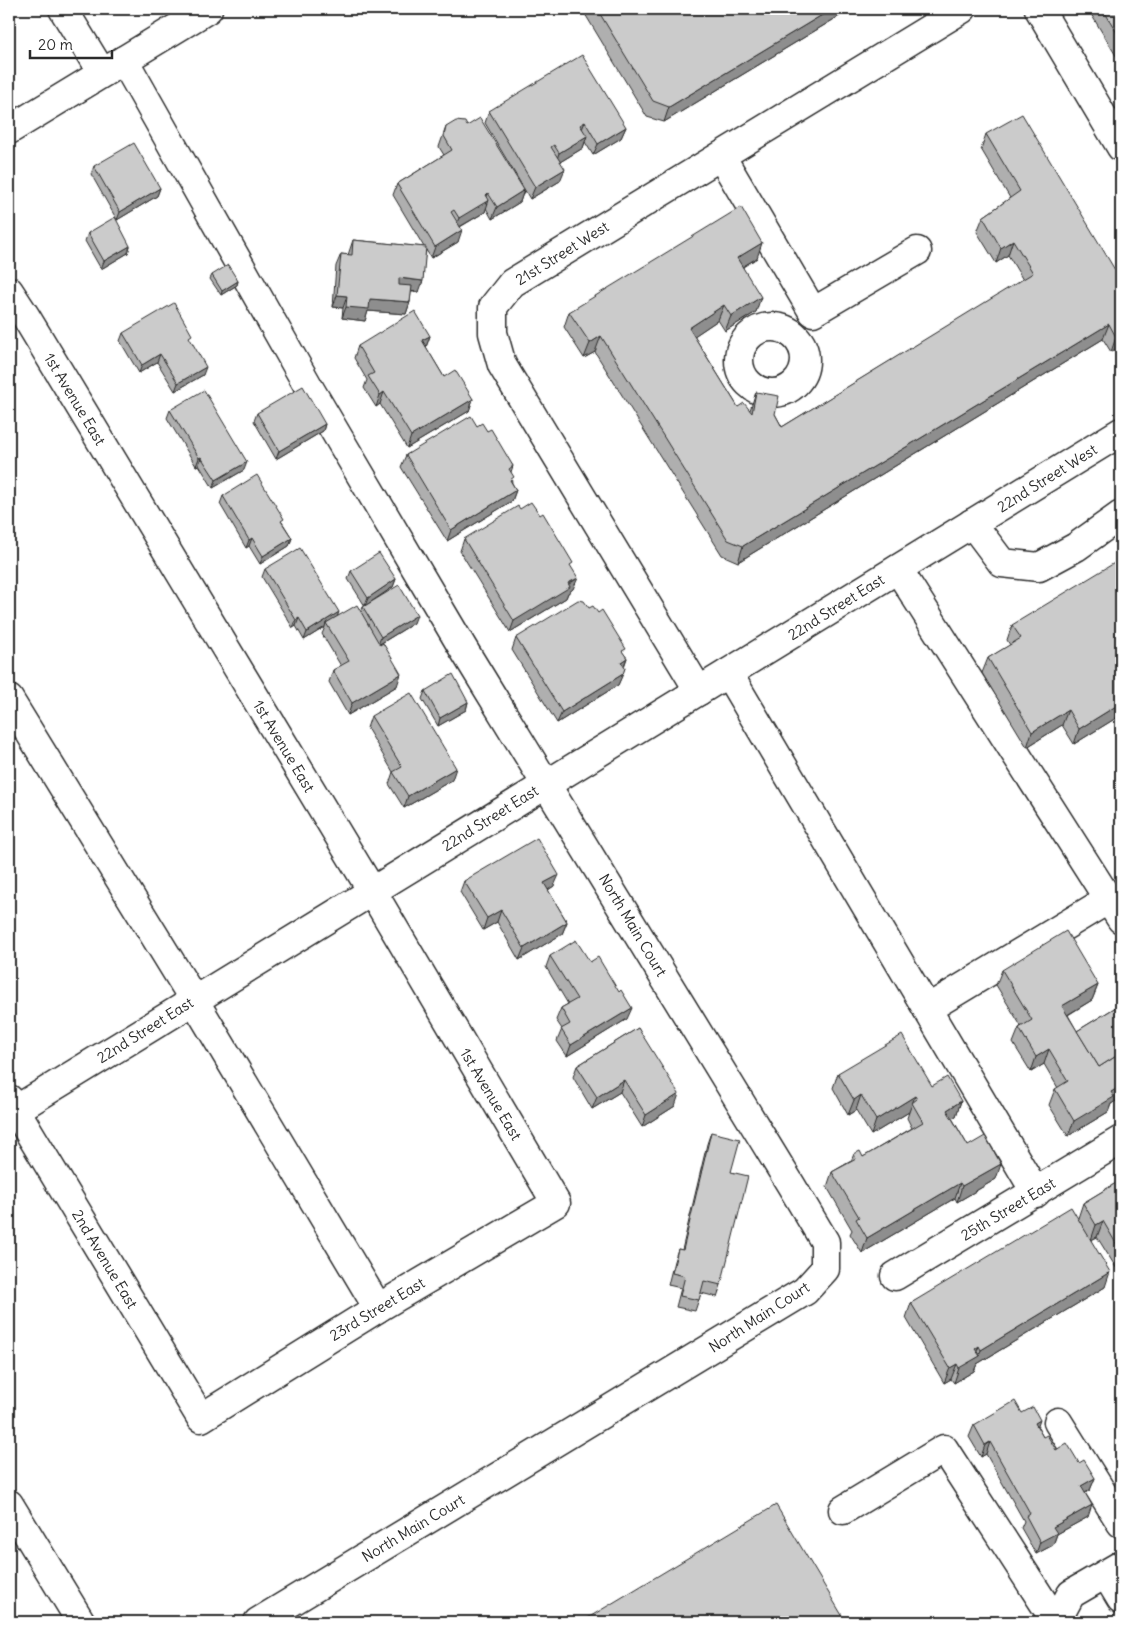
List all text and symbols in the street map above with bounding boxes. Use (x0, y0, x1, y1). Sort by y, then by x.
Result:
scale bar (30, 28, 112, 60)
text: 20 m (38, 35, 73, 54)
street label: 21st Street West (512, 217, 612, 289)
street label: 1st Avenue East (40, 349, 110, 449)
street label: 22nd Street West (994, 440, 1100, 516)
street label: 22nd Street East (784, 570, 888, 644)
street label: 1st Avenue East (249, 696, 319, 796)
street label: 22nd Street East (438, 781, 542, 855)
street label: North Main Court (595, 870, 671, 980)
street label: 22nd Street East (93, 993, 197, 1067)
street label: 1st Avenue East (456, 1044, 526, 1144)
street label: 25th Street East (957, 1173, 1059, 1245)
street label: 2nd Avenue East (68, 1206, 142, 1312)
street label: 23rd Street East (326, 1273, 428, 1345)
street label: North Main Court (705, 1277, 813, 1357)
street label: North Main Court (358, 1490, 468, 1566)

